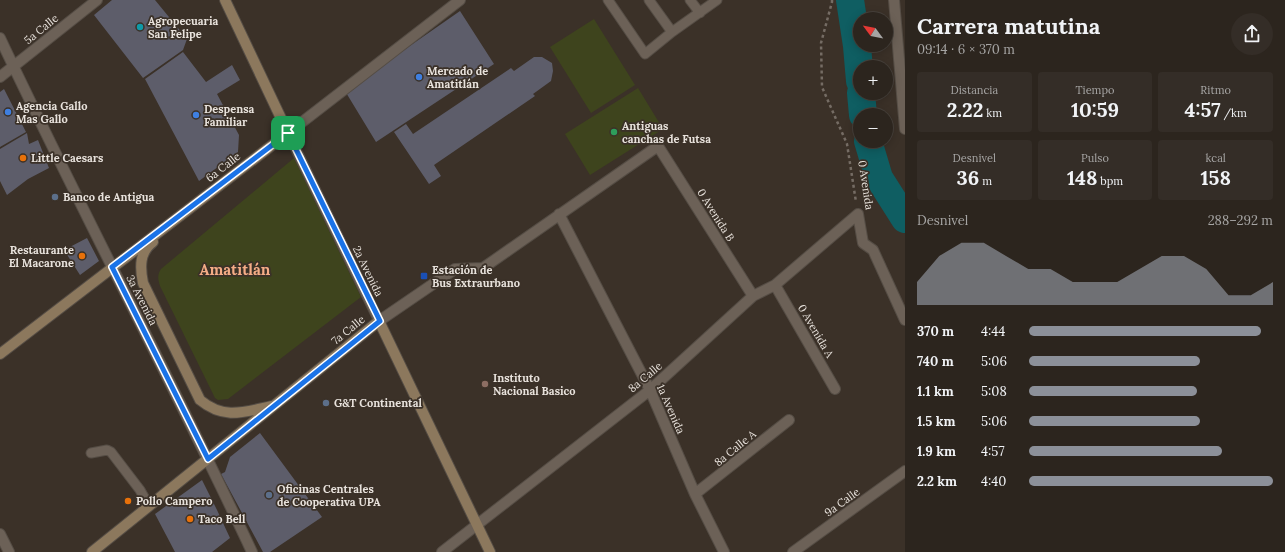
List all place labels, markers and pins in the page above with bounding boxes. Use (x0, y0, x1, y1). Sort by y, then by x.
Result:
place label: Agropecuaria San Felipe (148, 14, 218, 41)
marker: Agropecuaria San Felipe (135, 22, 145, 32)
place label: Mercado de Amatitlán (427, 64, 488, 91)
marker: Mercado de Amatitlán (414, 72, 424, 82)
place label: Agencia Gallo Mas Gallo (16, 99, 87, 126)
place label: Despensa Familiar (204, 102, 254, 129)
marker: Agencia Gallo Mas Gallo (3, 107, 13, 117)
marker: Despensa Familiar (191, 110, 201, 120)
pin (271, 116, 305, 150)
place label: Antiguas canchas de Futsa (622, 119, 711, 146)
marker: Antiguas canchas de Futsa (609, 127, 619, 137)
place label: Little Caesars (31, 151, 103, 165)
marker: Little Caesars (18, 153, 28, 163)
place label: Banco de Antigua (63, 190, 155, 204)
marker: Banco de Antigua (50, 192, 60, 202)
place label: Restaurante El Macarone (9, 243, 74, 270)
marker: Restaurante El Macarone (77, 251, 87, 261)
place label: Estación de Bus Extraurbano (432, 263, 520, 290)
marker: Estación de Bus Extraurbano (419, 271, 429, 281)
place label: Instituto Nacional Basico (493, 371, 576, 398)
marker: Instituto Nacional Basico (480, 379, 490, 389)
place label: G&T Continental (334, 396, 422, 410)
marker: G&T Continental (321, 398, 331, 408)
place label: Oficinas Centrales de Cooperativa UPA (277, 482, 381, 509)
marker: Oficinas Centrales de Cooperativa UPA (264, 490, 274, 500)
place label: Pollo Campero (136, 494, 212, 508)
marker: Pollo Campero (123, 496, 133, 506)
place label: Taco Bell (198, 512, 246, 526)
marker: Taco Bell (185, 514, 195, 524)

